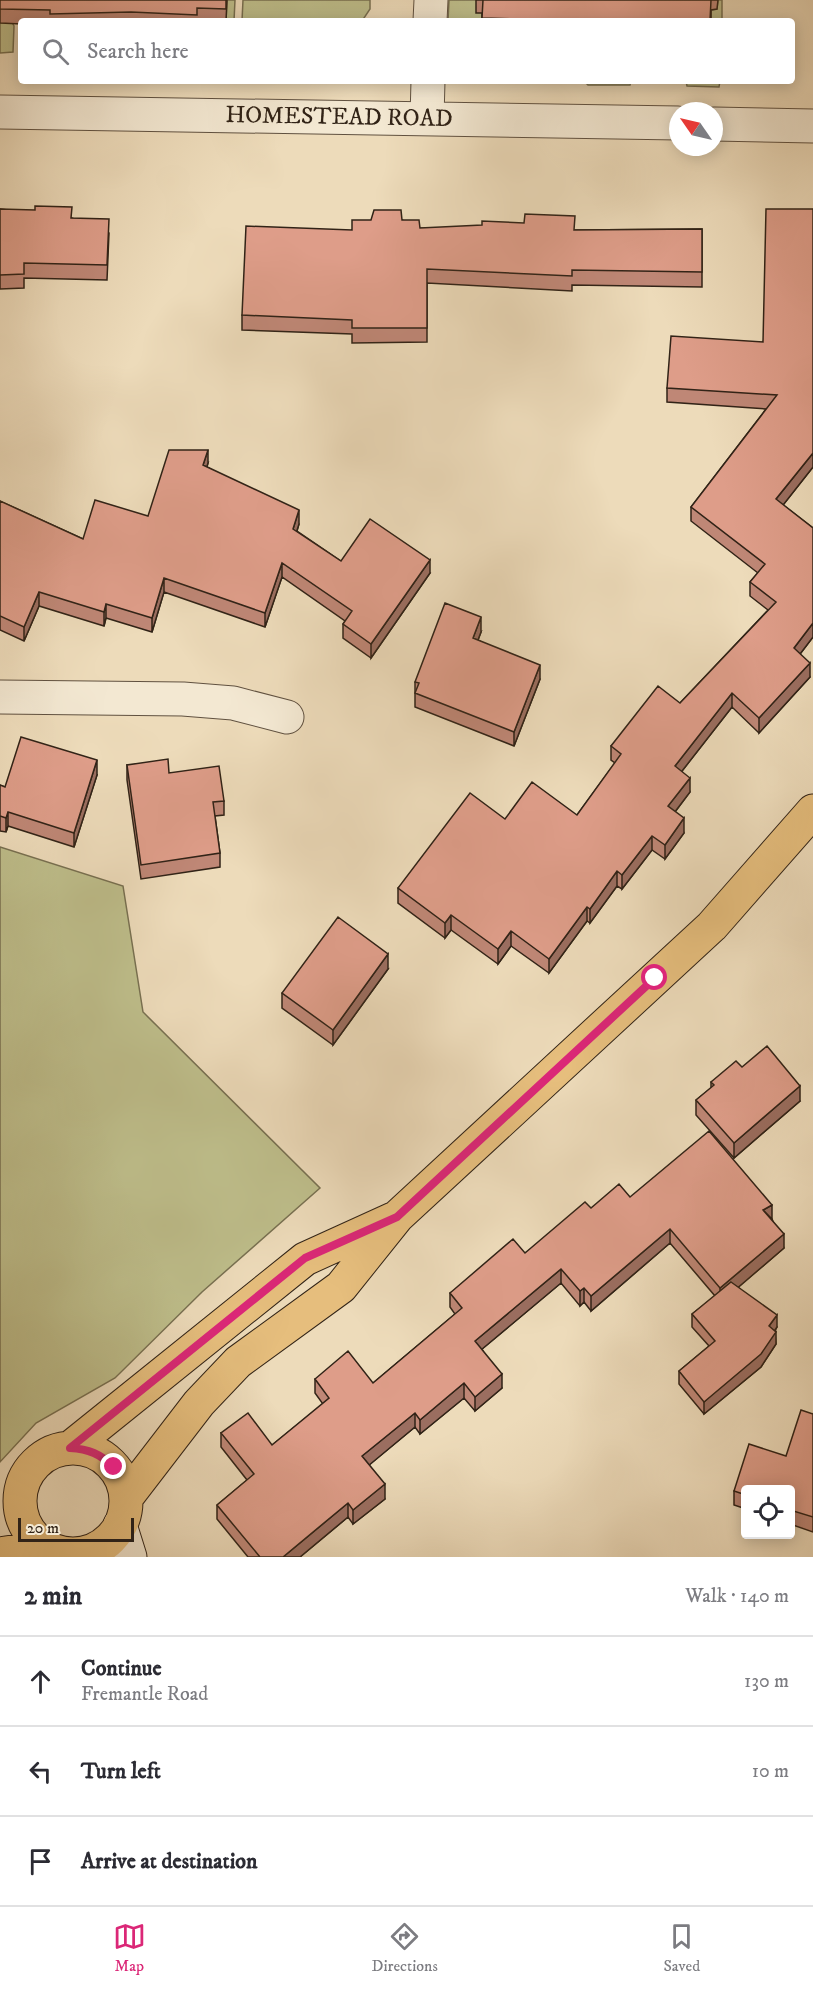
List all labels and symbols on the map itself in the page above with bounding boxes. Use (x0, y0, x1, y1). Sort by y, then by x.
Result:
street label: HOMESTEAD ROAD (225, 100, 453, 134)
north arrow (669, 102, 723, 156)
route start (641, 964, 667, 990)
route end (100, 1453, 126, 1479)
scale bar (18, 1515, 134, 1542)

